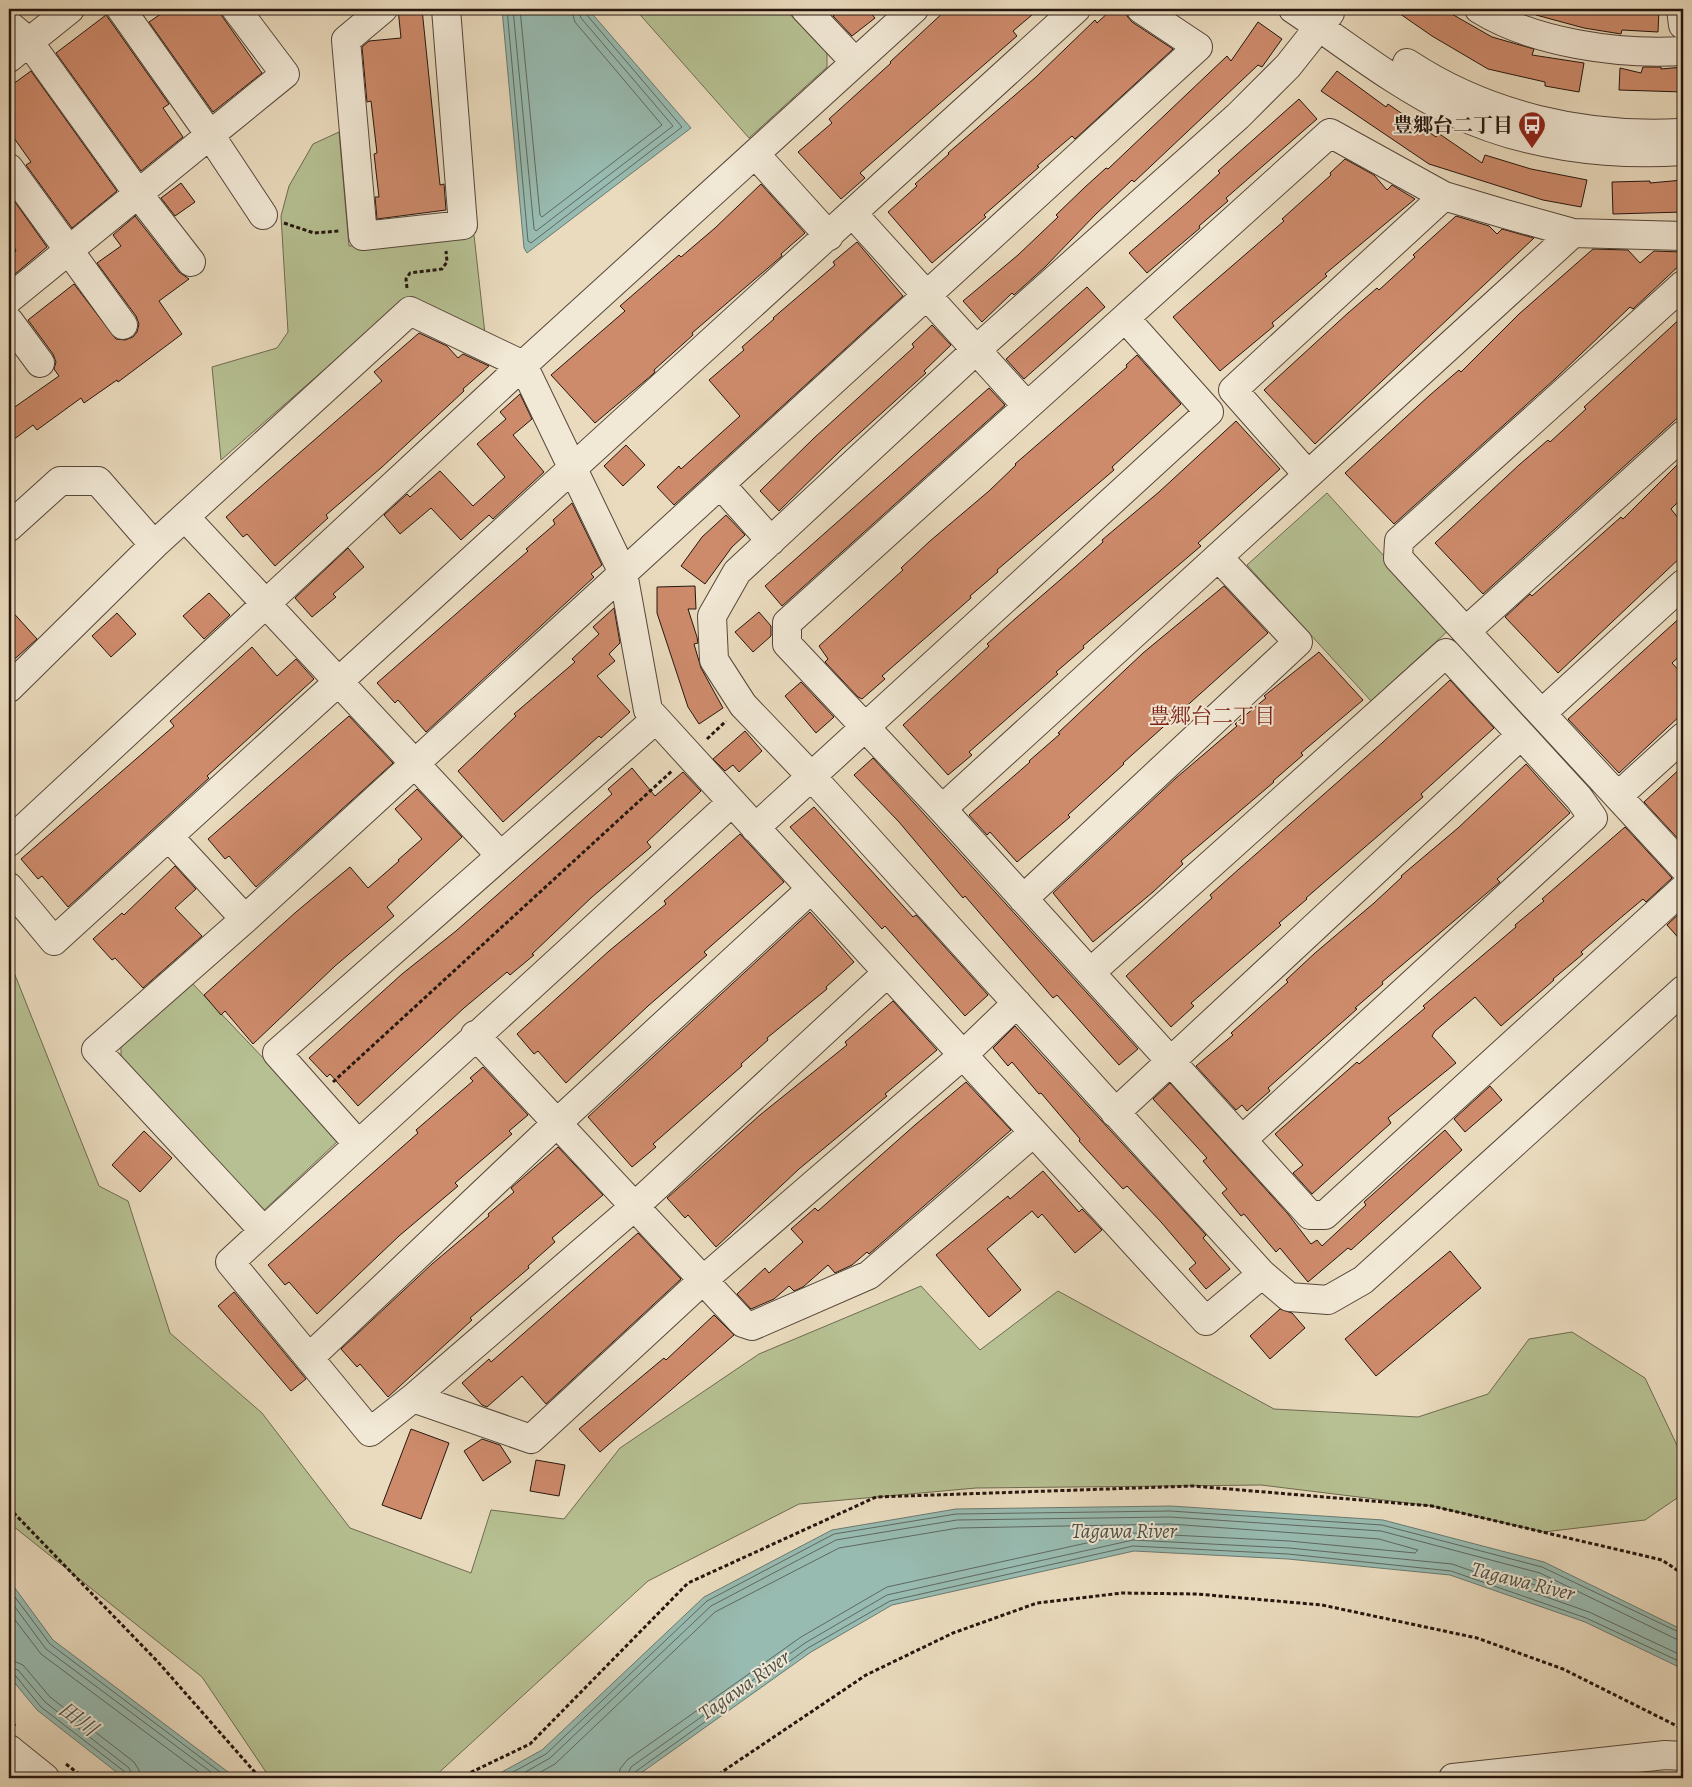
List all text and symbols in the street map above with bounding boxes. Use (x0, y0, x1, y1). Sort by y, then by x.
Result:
bus stop icon: 豊郷台二丁目 (1517, 110, 1547, 149)
place label: 豊郷台二丁目 (1393, 112, 1513, 139)
district label: 豊郷台二丁目 (1149, 702, 1275, 730)
water label: Tagawa River (1071, 1517, 1178, 1545)
water label: Tagawa River (1468, 1555, 1578, 1608)
water label: Tagawa River (693, 1643, 796, 1727)
water label: 田川 (53, 1695, 105, 1744)

